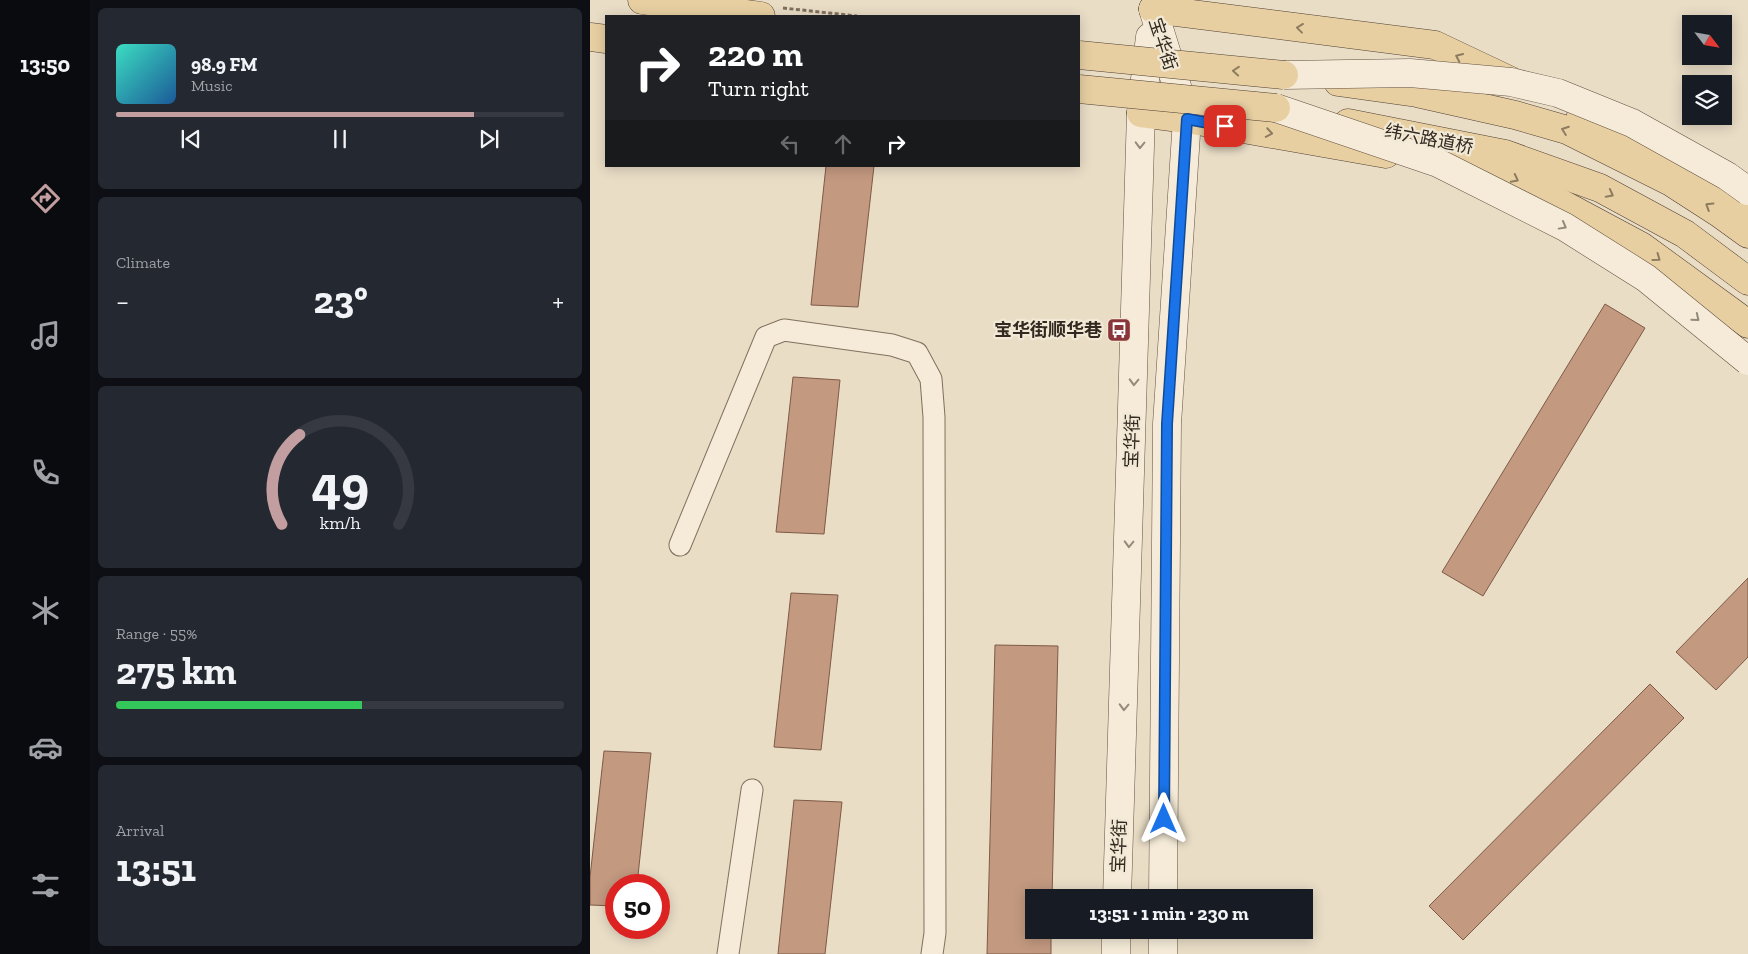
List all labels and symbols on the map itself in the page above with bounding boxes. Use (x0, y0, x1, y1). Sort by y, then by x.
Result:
street label: 宝华街 (1144, 15, 1182, 73)
north arrow (1682, 15, 1732, 65)
one-way arrow (1296, 23, 1304, 34)
one-way arrow (1455, 53, 1464, 63)
one-way arrow (1232, 66, 1240, 77)
pin (1204, 105, 1246, 147)
street label: 纬六路道桥 (1383, 120, 1475, 158)
one-way arrow (1561, 126, 1570, 136)
one-way arrow (1265, 128, 1274, 138)
one-way arrow (1135, 142, 1145, 149)
one-way arrow (1510, 173, 1519, 183)
one-way arrow (1605, 187, 1614, 197)
one-way arrow (1705, 203, 1714, 212)
one-way arrow (1558, 220, 1567, 230)
one-way arrow (1651, 252, 1660, 260)
one-way arrow (1691, 313, 1700, 322)
bus stop icon: 宝华街顺华巷 (1106, 317, 1132, 343)
place label: 宝华街顺华巷 (994, 319, 1102, 341)
one-way arrow (1129, 378, 1139, 386)
street label: 宝华街 (1120, 414, 1144, 468)
one-way arrow (1124, 541, 1134, 549)
one-way arrow (1118, 703, 1129, 711)
position arrow (1137, 792, 1189, 844)
street label: 宝华街 (1107, 819, 1131, 873)
speed limit sign: 50 (605, 874, 670, 939)

